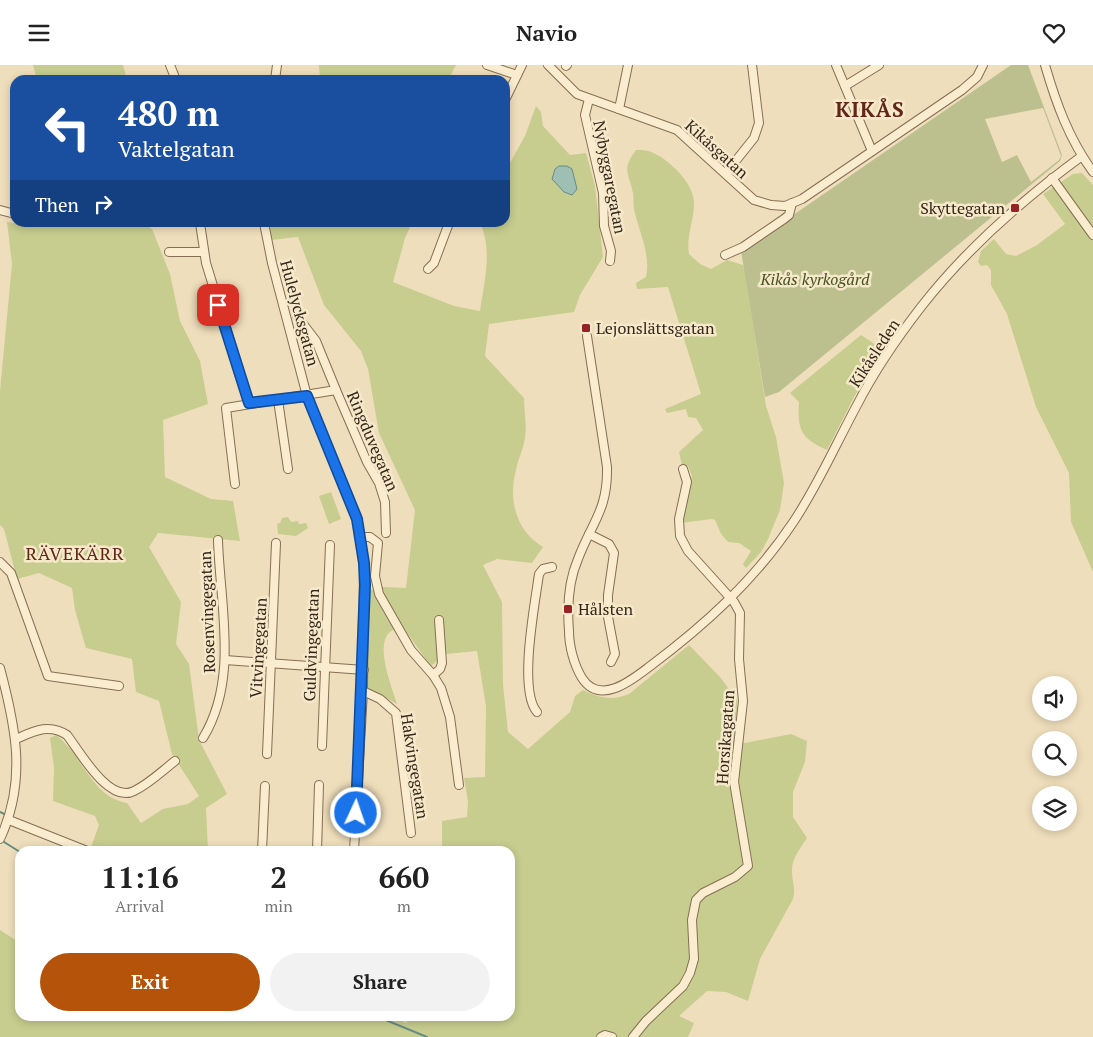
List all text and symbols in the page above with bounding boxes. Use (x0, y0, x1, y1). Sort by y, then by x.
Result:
text: Navio (516, 18, 577, 47)
icon: menu (25, 19, 53, 47)
icon: heart (1040, 19, 1068, 47)
text: 480 m (118, 90, 219, 136)
icon: left (35, 95, 100, 160)
district label: KIKÅS (835, 95, 905, 123)
street label: Kikåsgatan (680, 115, 754, 184)
street label: Nybyggaregatan (588, 118, 632, 236)
text: Vaktelgatan (118, 134, 235, 163)
icon: right (89, 190, 117, 218)
text: Then (35, 192, 79, 217)
place label: Skyttegatan (920, 197, 1005, 219)
marker: Skyttegatan (1009, 202, 1021, 214)
street label: Hulelycksgatan (275, 258, 325, 369)
park label: Kikås kyrkogård (759, 268, 870, 290)
pin (197, 284, 239, 326)
icon: arrive (204, 291, 232, 319)
street label: Kikåsleden (844, 314, 905, 392)
place label: Lejonslättsgatan (596, 317, 715, 339)
marker: Lejonslättsgatan (580, 322, 592, 334)
street label: Ringduvegatan (342, 388, 404, 495)
district label: RÄVEKÄRR (25, 541, 125, 565)
street label: Rosenvingegatan (194, 550, 220, 673)
street label: Guldvingegatan (298, 588, 324, 702)
street label: Vitvingegatan (244, 597, 272, 699)
place label: Hålsten (578, 598, 633, 620)
marker: Hålsten (562, 603, 574, 615)
map controls (1032, 676, 1077, 831)
button: sound (1032, 676, 1077, 721)
street label: Horsikagatan (711, 688, 739, 785)
street label: Hakvingegatan (396, 711, 434, 821)
button: search (1032, 731, 1077, 776)
position arrow (329, 786, 381, 838)
button: layers (1032, 786, 1077, 831)
text: 11:16 (101, 857, 179, 897)
text: 2 (270, 857, 287, 897)
text: 660 (378, 857, 429, 897)
text: Arrival (115, 895, 164, 917)
text: min (265, 895, 293, 917)
text: m (397, 895, 411, 917)
button: Exit (40, 953, 260, 1011)
button: Share (270, 953, 490, 1011)

